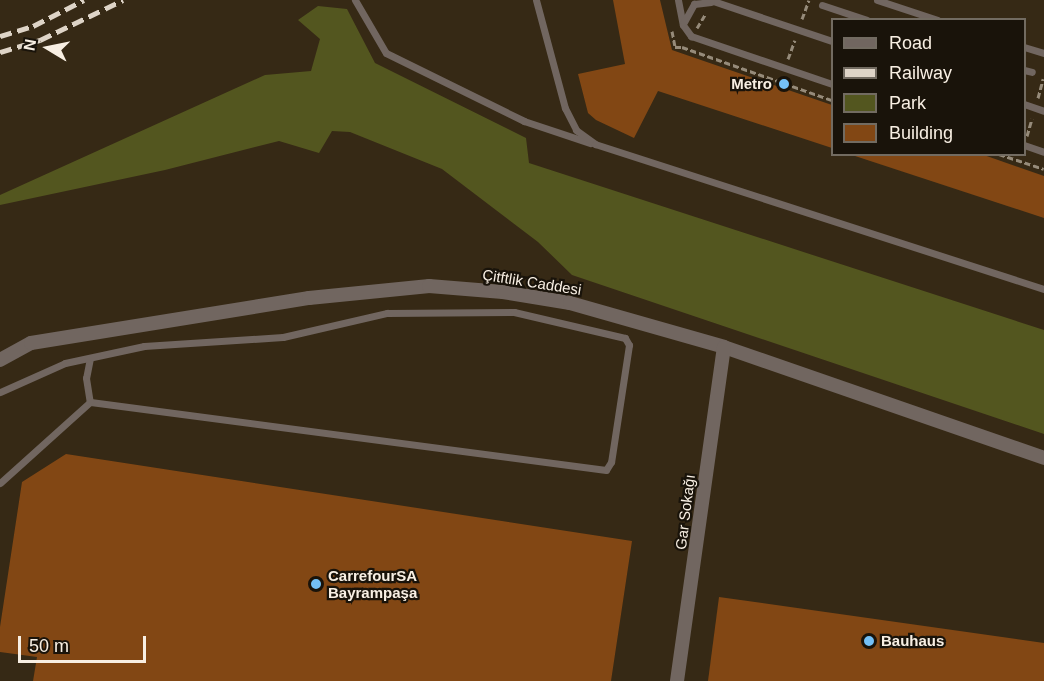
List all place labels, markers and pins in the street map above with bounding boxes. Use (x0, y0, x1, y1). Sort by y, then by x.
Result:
place label: Metro (731, 75, 772, 93)
marker: Metro (777, 77, 791, 91)
place label: CarrefourSA Bayrampaşa (328, 566, 417, 601)
marker: CarrefourSA Bayrampaşa (309, 577, 323, 591)
place label: Bauhaus (881, 632, 944, 650)
marker: Bauhaus (862, 634, 876, 648)

